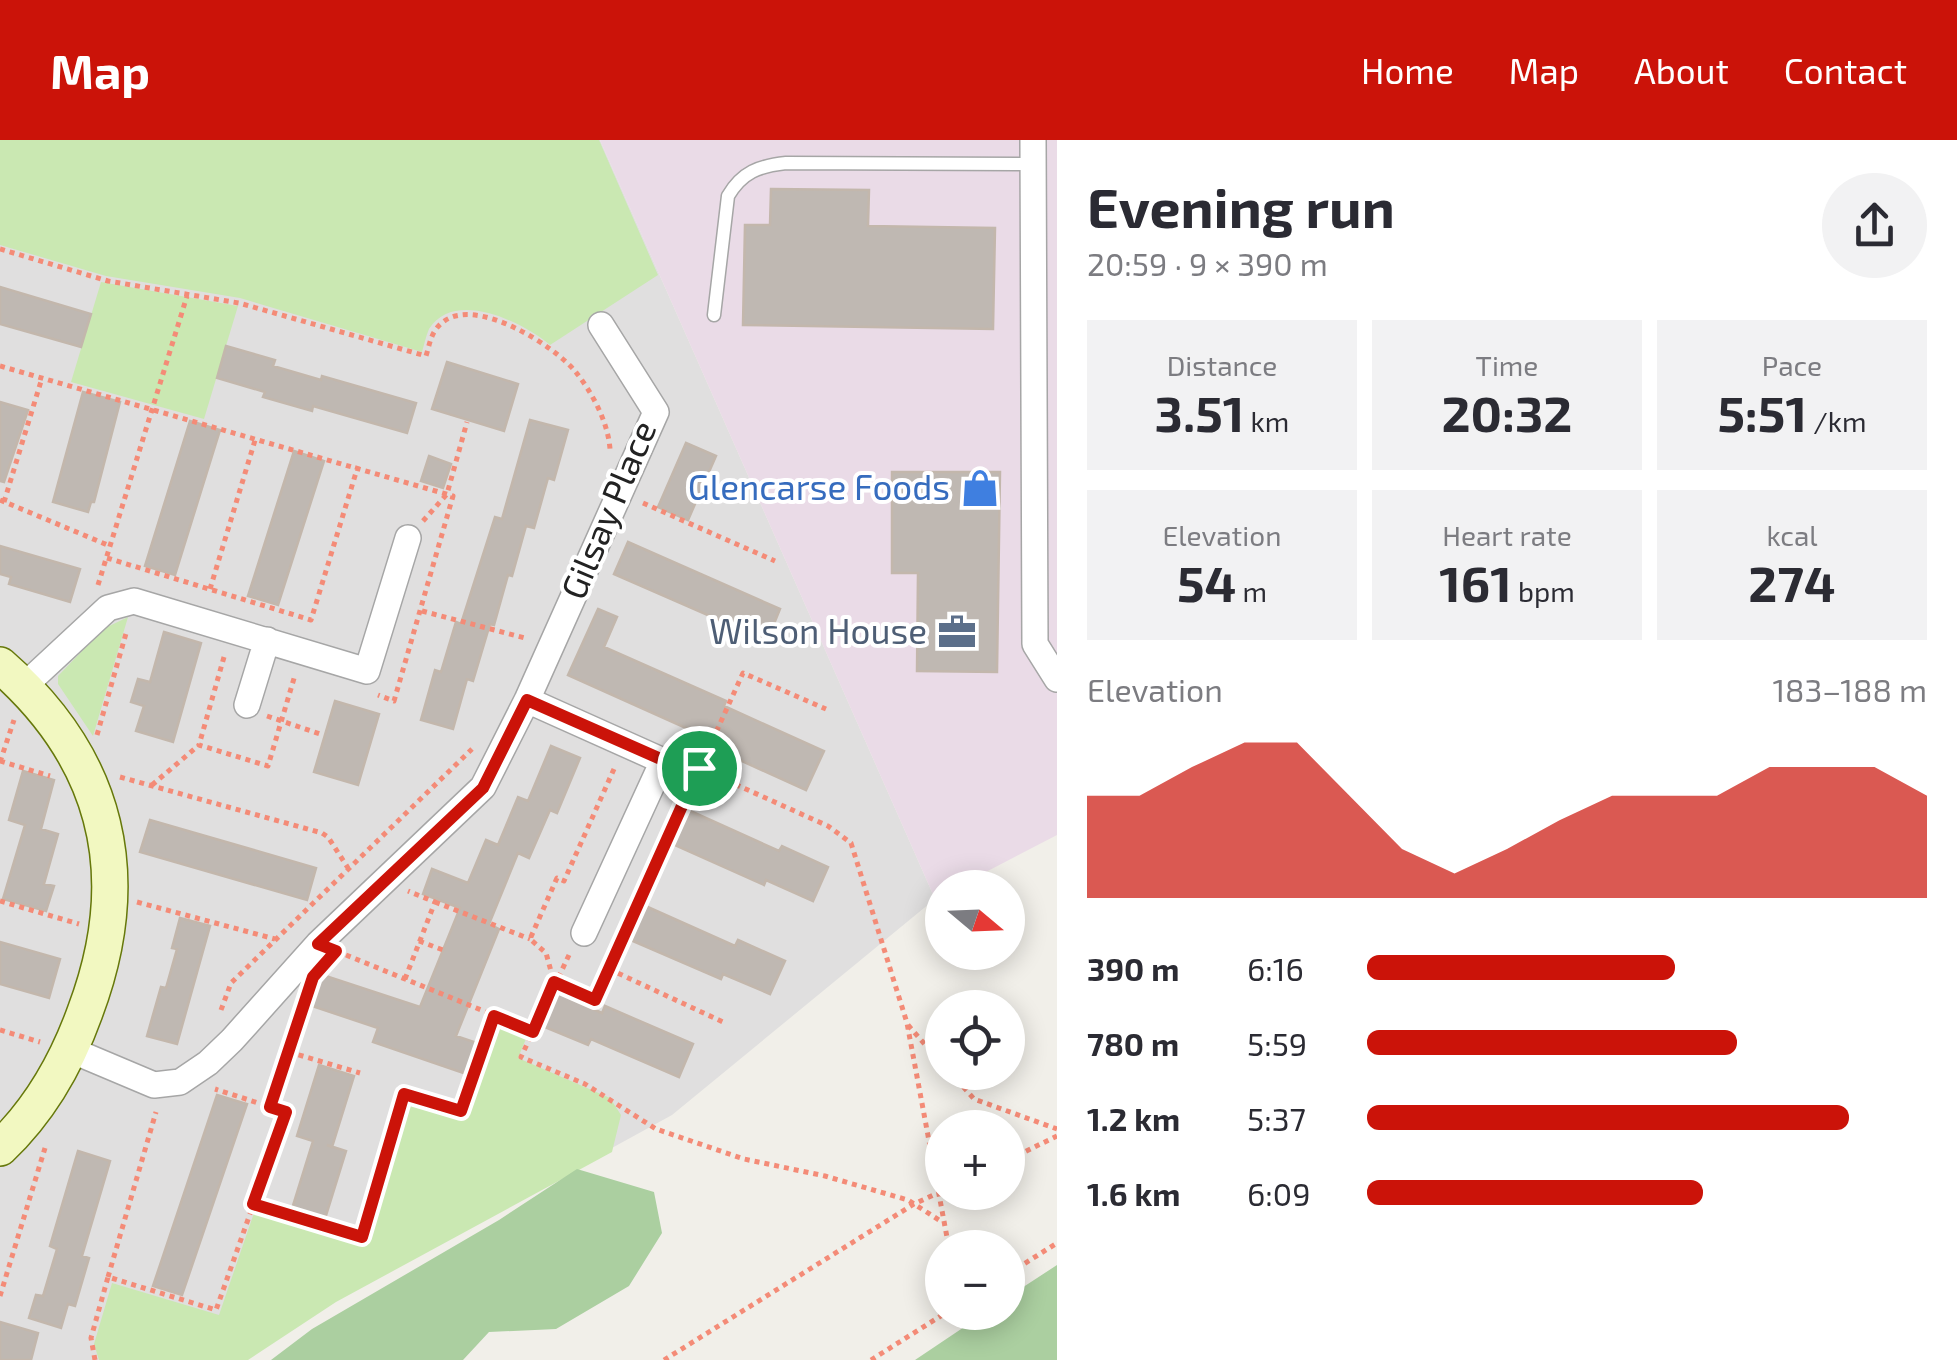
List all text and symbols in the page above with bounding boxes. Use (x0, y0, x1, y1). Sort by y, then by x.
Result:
text: Map (50, 41, 150, 99)
text: Home (1361, 49, 1454, 91)
text: Map (1509, 49, 1579, 91)
text: About (1634, 49, 1729, 91)
text: Contact (1784, 49, 1907, 91)
text: Evening run (1087, 173, 1395, 239)
button: share (1822, 173, 1927, 278)
text: 20:59 · 9 × 390 m (1087, 244, 1328, 282)
text: Distance (1167, 348, 1277, 382)
text: Time (1476, 348, 1538, 382)
text: Pace (1762, 348, 1822, 382)
text: 3.51 (1155, 382, 1244, 442)
text: 20:32 (1442, 382, 1572, 442)
text: 5:51 (1717, 382, 1807, 442)
text: km (1244, 404, 1289, 438)
text: /km (1807, 404, 1867, 438)
street label: Gilsay Place (551, 414, 664, 605)
place label: Glencarse Foods (688, 465, 950, 507)
shop icon: Glencarse Foods (959, 467, 1001, 509)
text: Elevation (1163, 518, 1281, 552)
text: Heart rate (1442, 518, 1572, 552)
text: kcal (1766, 518, 1818, 552)
text: 54 (1177, 552, 1236, 612)
text: 161 (1439, 552, 1512, 612)
text: 274 (1748, 552, 1836, 612)
text: m (1236, 574, 1267, 608)
text: bpm (1512, 574, 1575, 608)
place label: Wilson House (709, 609, 927, 651)
office icon: Wilson House (936, 611, 978, 653)
text: Elevation (1087, 670, 1223, 708)
text: 183–188 m (1772, 670, 1927, 708)
pin (657, 726, 742, 811)
icon: arrive (672, 741, 727, 796)
north arrow (925, 870, 1025, 970)
map controls (925, 870, 1025, 1330)
text: 390 m (1087, 949, 1179, 987)
text: 6:16 (1247, 949, 1304, 987)
button: locate (925, 990, 1025, 1090)
text: 780 m (1087, 1024, 1179, 1062)
text: 5:59 (1247, 1024, 1307, 1062)
text: 1.2 km (1087, 1099, 1180, 1137)
text: 5:37 (1247, 1099, 1306, 1137)
button: + (925, 1110, 1025, 1210)
text: 1.6 km (1087, 1174, 1181, 1212)
text: 6:09 (1247, 1174, 1310, 1212)
button: − (925, 1230, 1025, 1330)

